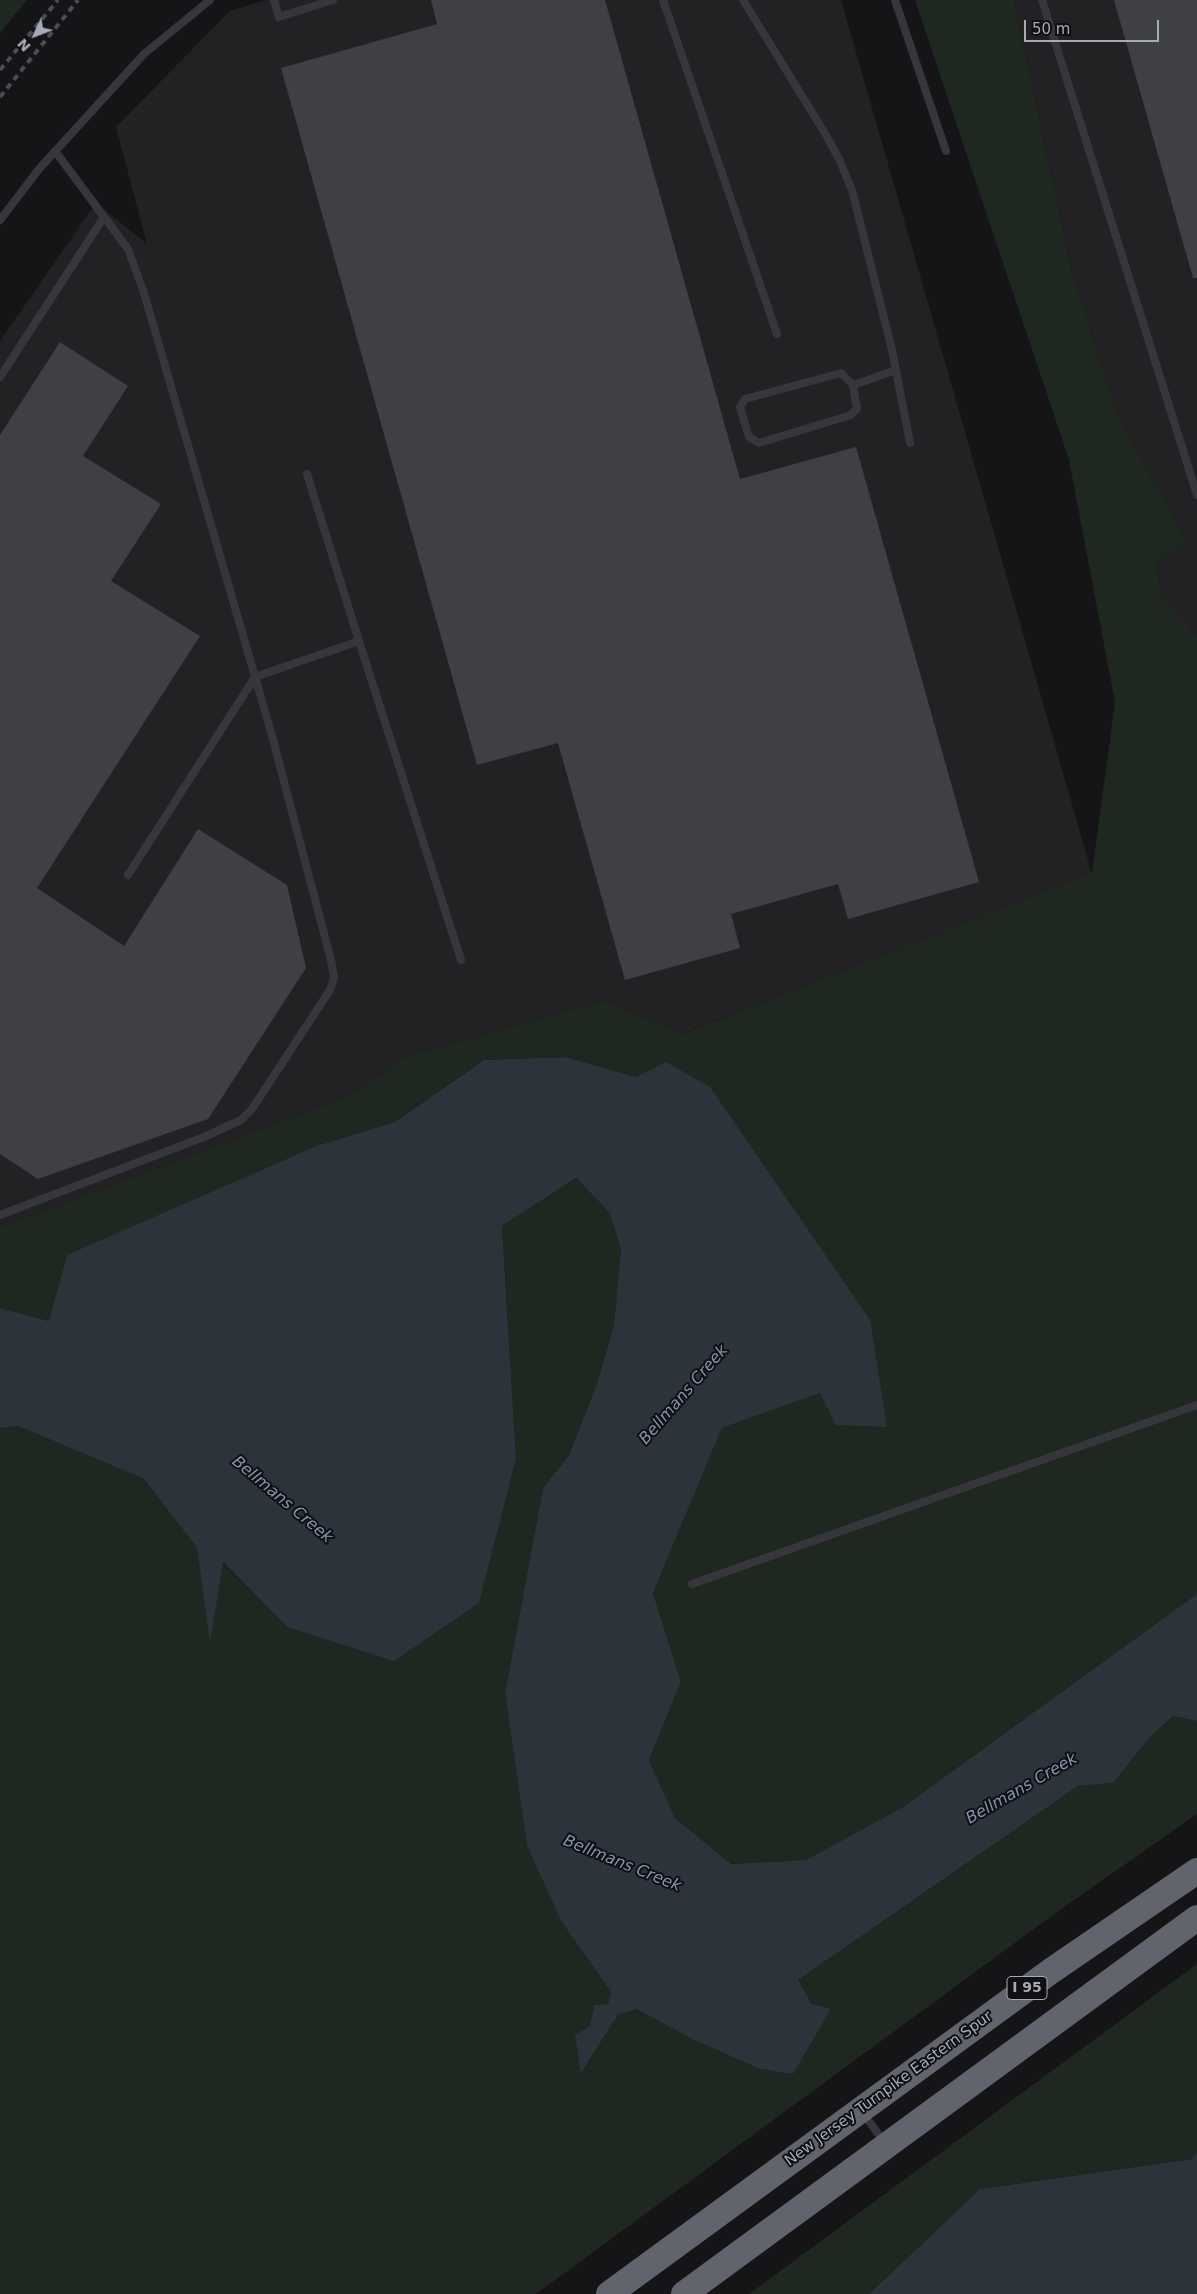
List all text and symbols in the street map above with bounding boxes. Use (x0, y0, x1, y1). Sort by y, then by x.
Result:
north arrow (10, 10, 60, 60)
scale bar (1027, 10, 1162, 42)
text: 50 m (1032, 20, 1070, 38)
text: N (14, 35, 34, 55)
water label: Bellmans Creek (636, 1341, 732, 1449)
water label: Bellmans Creek (228, 1452, 336, 1548)
water label: Bellmans Creek (963, 1749, 1081, 1829)
water label: Bellmans Creek (560, 1832, 684, 1896)
road number: I 95 (1007, 1976, 1047, 2000)
street label: New Jersey Turnpike Eastern Spur (782, 2008, 996, 2170)

